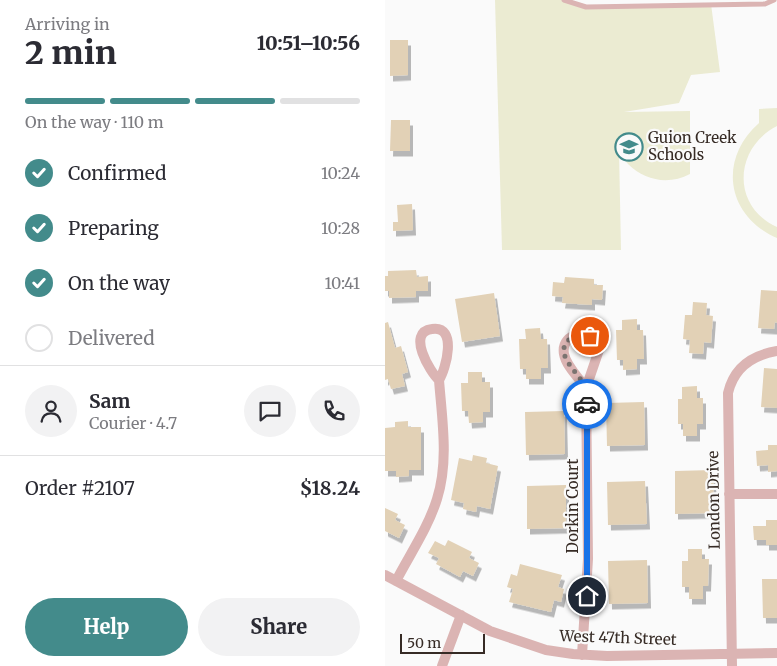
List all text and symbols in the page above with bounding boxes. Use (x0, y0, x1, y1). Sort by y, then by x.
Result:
text: Arriving in (25, 14, 110, 34)
text: 10:51–10:56 (257, 31, 360, 55)
text: 2 min (25, 33, 117, 73)
text: On the way · 110 m (25, 112, 164, 132)
place label: Guion Creek Schools (648, 128, 737, 164)
school or university icon: Guion Creek Schools (614, 132, 644, 162)
icon: check (25, 159, 53, 187)
text: Confirmed (68, 161, 166, 185)
text: 10:24 (321, 163, 360, 183)
icon: check (25, 214, 53, 242)
text: Preparing (68, 216, 159, 240)
text: 10:28 (321, 218, 360, 238)
icon: check (25, 269, 53, 297)
text: On the way (68, 271, 170, 295)
text: 10:41 (324, 273, 360, 293)
pin (569, 315, 611, 357)
icon: bag (576, 322, 604, 350)
text: Delivered (68, 326, 155, 350)
courier (562, 379, 612, 429)
button: person (25, 385, 77, 437)
button: chat (244, 385, 296, 437)
button: phone (308, 385, 360, 437)
text: Sam (89, 389, 130, 413)
icon: car (573, 390, 601, 418)
text: Courier · 4.7 (89, 413, 177, 433)
street label: London Drive (703, 450, 724, 549)
street label: Dorkin Court (563, 458, 582, 553)
text: Order #2107 (25, 476, 135, 500)
text: $18.24 (300, 476, 360, 500)
pin (566, 575, 608, 617)
icon: home (573, 582, 601, 610)
button: Help (25, 598, 188, 656)
button: Share (198, 598, 360, 656)
street label: West 47th Street (558, 626, 677, 649)
scale bar (400, 631, 485, 654)
text: 50 m (407, 634, 441, 652)

